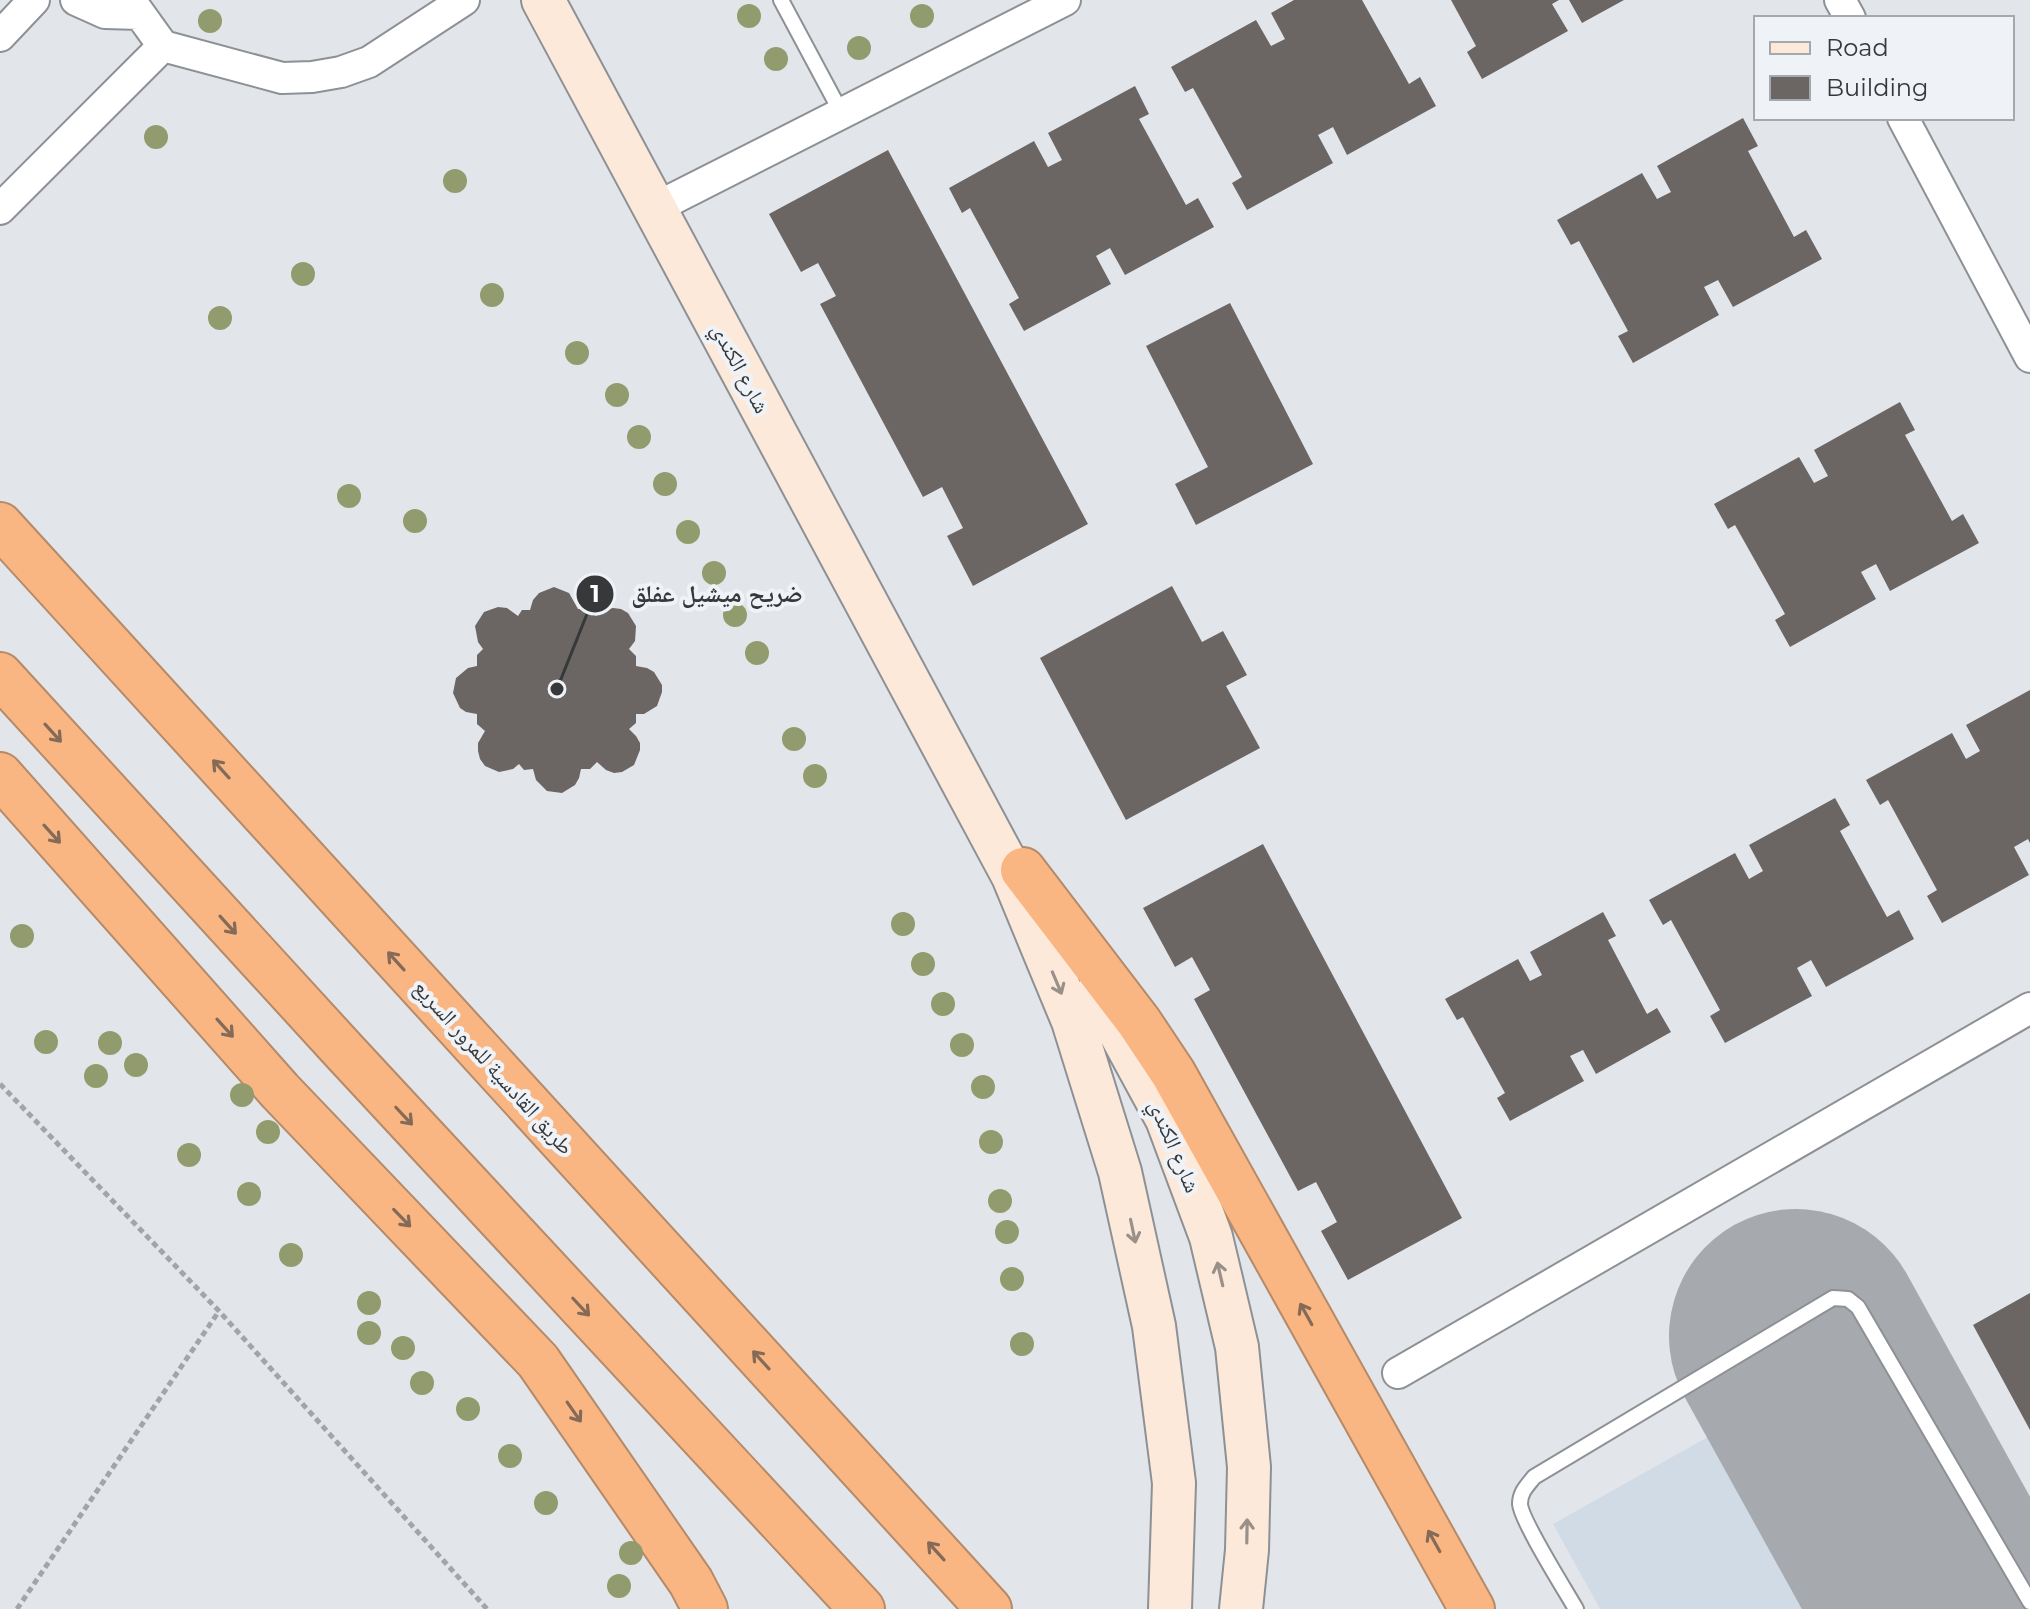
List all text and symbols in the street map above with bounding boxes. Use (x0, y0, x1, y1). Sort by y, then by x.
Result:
legend (1754, 16, 2014, 120)
text: Road (1826, 33, 1889, 62)
text: Building (1826, 73, 1929, 102)
street label: شارع الكندي (702, 319, 775, 420)
callout: ضريح ميشيل عفلق (575, 570, 819, 618)
text: 1 (590, 579, 600, 608)
text: ضريح ميشيل عفلق (631, 579, 803, 609)
one-way arrow (43, 722, 61, 742)
one-way arrow (213, 759, 231, 779)
one-way arrow (43, 823, 61, 843)
one-way arrow (219, 914, 237, 934)
one-way arrow (387, 951, 406, 971)
one-way arrow (1051, 970, 1065, 995)
street label: طريق القادسية للمرور السريع (408, 974, 579, 1160)
one-way arrow (215, 1017, 233, 1037)
street label: شارع الكندي (1140, 1096, 1206, 1198)
one-way arrow (394, 1106, 413, 1126)
one-way arrow (392, 1208, 411, 1227)
one-way arrow (1126, 1218, 1141, 1244)
one-way arrow (1212, 1261, 1227, 1287)
one-way arrow (571, 1296, 589, 1316)
one-way arrow (1298, 1303, 1314, 1326)
one-way arrow (752, 1350, 770, 1370)
one-way arrow (566, 1401, 582, 1423)
one-way arrow (1240, 1518, 1255, 1545)
one-way arrow (1425, 1530, 1441, 1553)
one-way arrow (927, 1542, 945, 1562)

